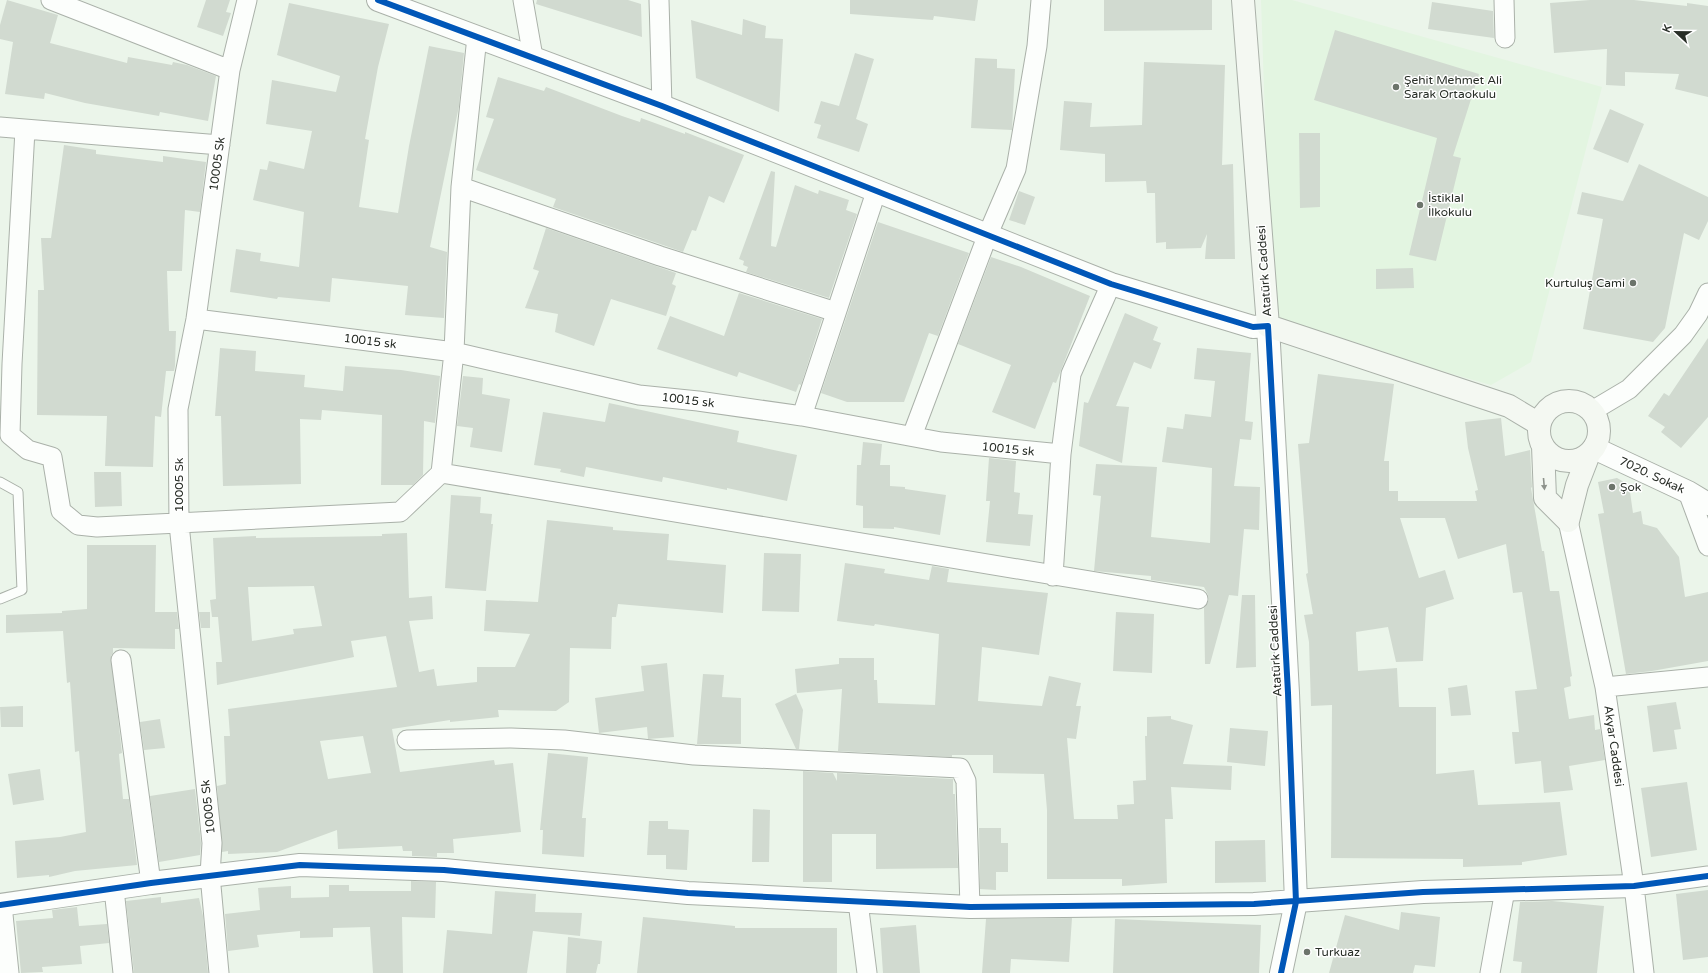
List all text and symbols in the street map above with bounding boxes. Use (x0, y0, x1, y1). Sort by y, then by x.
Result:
north arrow (1656, 12, 1696, 52)
text: K (1660, 22, 1675, 34)
place label: Şehit Mehmet Ali Sarak Ortaokulu (1404, 73, 1502, 101)
marker: Şehit Mehmet Ali Sarak Ortaokulu (1391, 82, 1401, 92)
street label: 10005 Sk (206, 136, 228, 192)
place label: İstiklal İlkokulu (1428, 191, 1472, 219)
marker: İstiklal İlkokulu (1415, 200, 1425, 210)
street label: Atatürk Caddesi (1254, 225, 1274, 317)
place label: Kurtuluş Cami (1545, 276, 1625, 290)
marker: Kurtuluş Cami (1628, 278, 1638, 288)
street label: 10015 sk (343, 331, 398, 351)
street label: 10015 sk (661, 390, 716, 410)
street label: 10015 sk (981, 439, 1036, 459)
street label: 7020. Sokak (1617, 454, 1687, 496)
street label: 10005 Sk (172, 457, 186, 512)
one-way arrow (1540, 478, 1547, 491)
place label: Şok (1620, 480, 1642, 494)
marker: Şok (1607, 482, 1617, 492)
street label: Atatürk Caddesi (1266, 605, 1284, 697)
street label: Akyar Caddesi (1601, 704, 1627, 788)
street label: 10005 Sk (198, 779, 218, 835)
place label: Turkuaz (1315, 945, 1360, 959)
marker: Turkuaz (1302, 947, 1312, 957)

